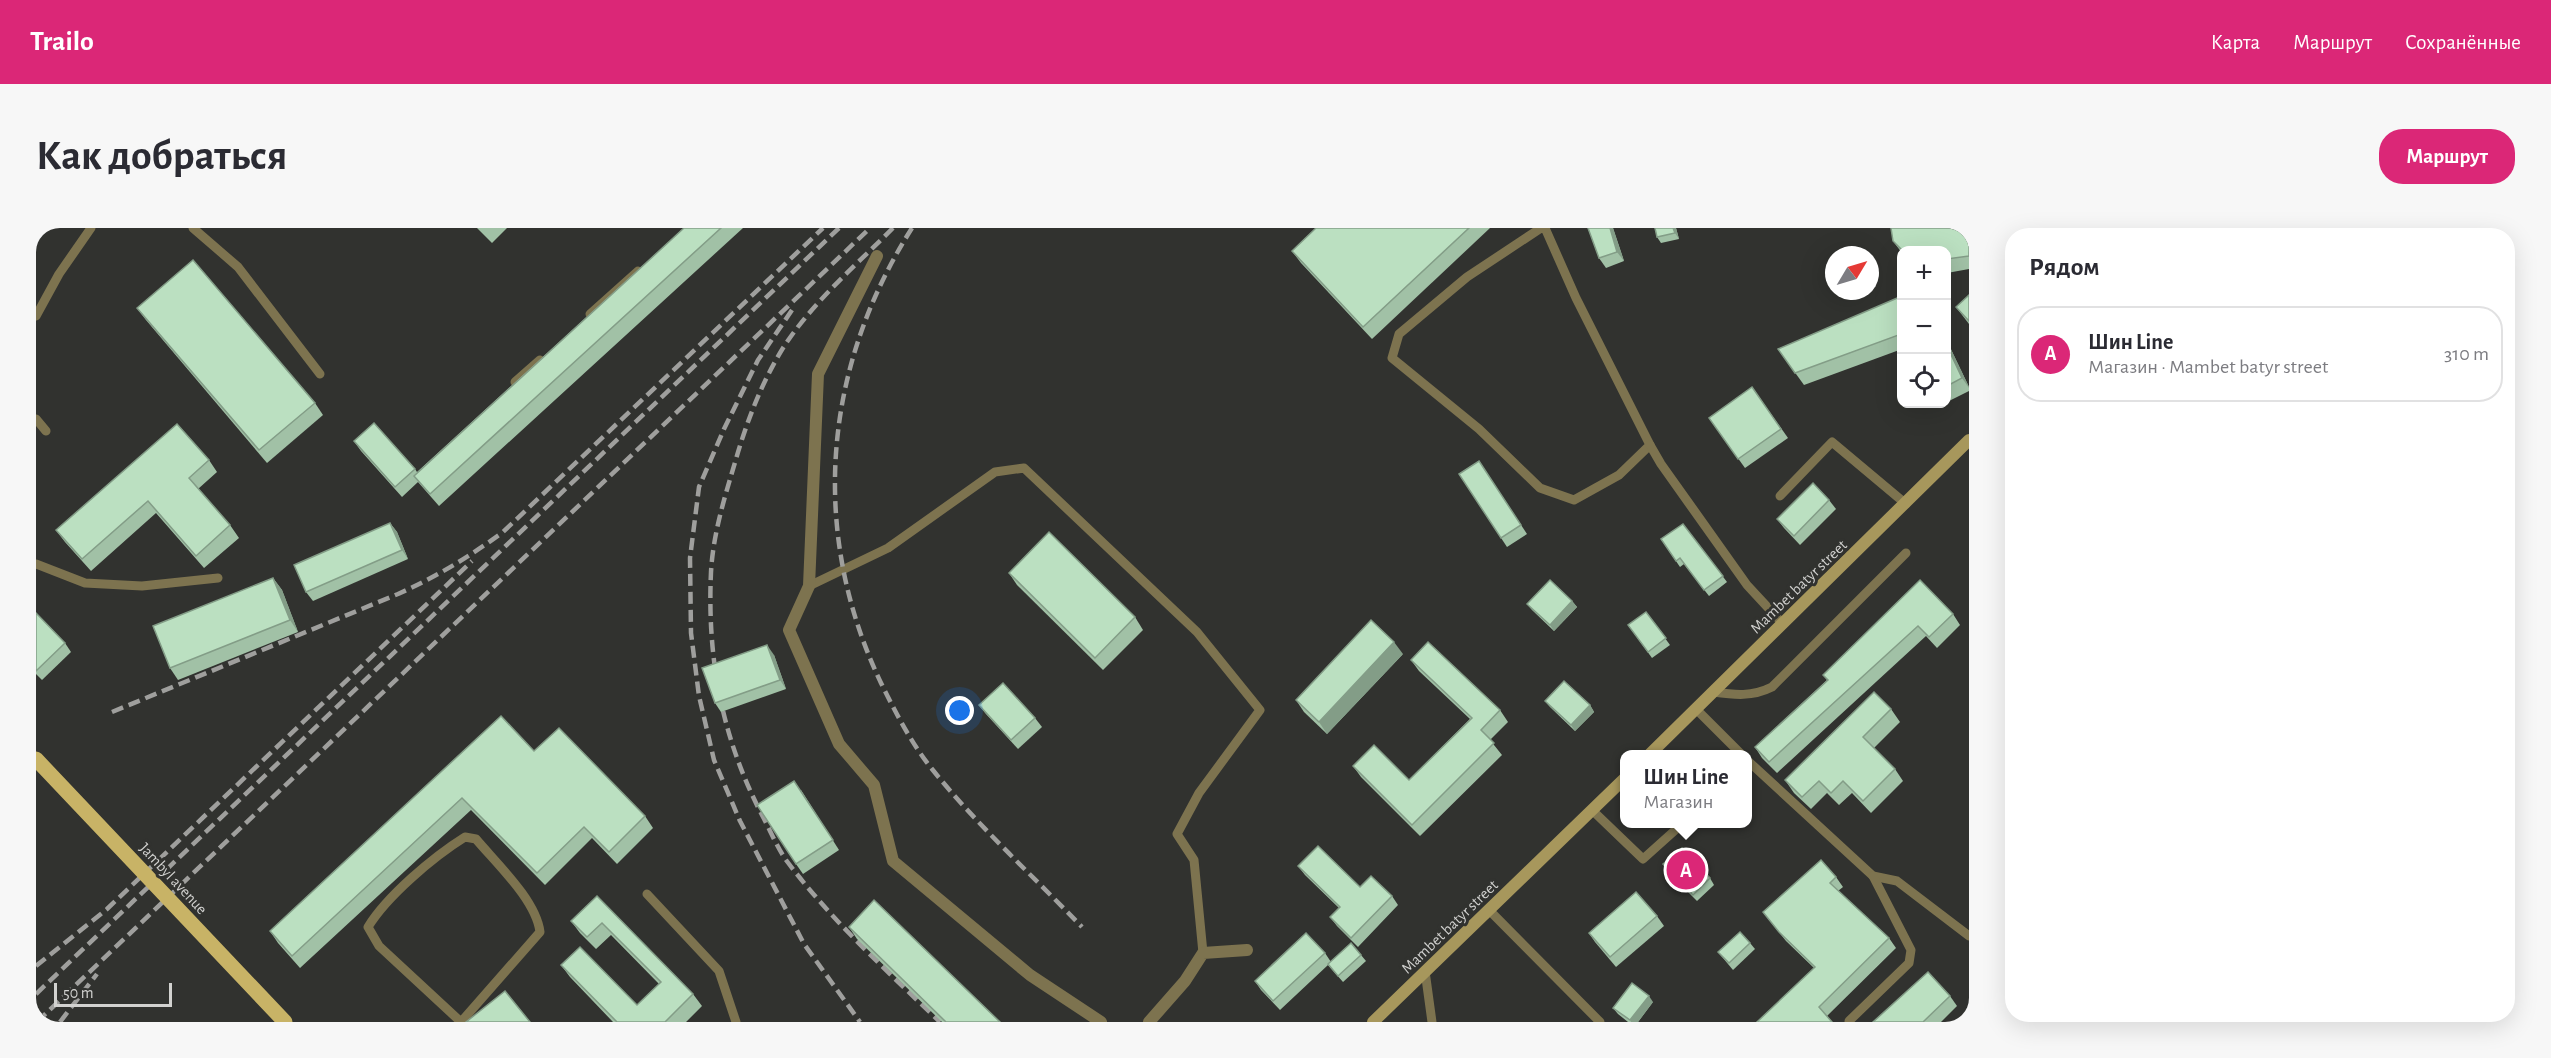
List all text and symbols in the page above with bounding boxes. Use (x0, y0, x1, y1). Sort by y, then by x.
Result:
text: Trailo (30, 28, 94, 56)
text: Карта (2211, 32, 2260, 53)
text: Маршрут (2293, 32, 2372, 53)
text: Сохранённые (2405, 32, 2521, 53)
button: Маршрут (2379, 129, 2515, 184)
text: Как добраться (36, 135, 287, 177)
north arrow (1825, 246, 1879, 300)
map controls (1897, 246, 1951, 408)
button: + (1897, 246, 1951, 300)
text: Рядом (2029, 254, 2100, 280)
button: − (1897, 300, 1951, 354)
text: Шин Line (2088, 331, 2173, 353)
text: A (2045, 344, 2057, 364)
text: 310 m (2444, 344, 2489, 364)
button: locate (1897, 354, 1951, 408)
text: Магазин · Mambet batyr street (2088, 357, 2328, 377)
street label: Mambet batyr street (1747, 537, 1851, 637)
your location (945, 696, 974, 725)
popup (1620, 750, 1752, 828)
text: Шин Line (1643, 766, 1729, 788)
text: Магазин (1643, 792, 1713, 812)
street label: Jambyl avenue (136, 840, 210, 918)
pin: A (1666, 848, 1706, 892)
street label: Mambet batyr street (1398, 877, 1502, 977)
scale bar (54, 980, 172, 1008)
text: 50 m (63, 985, 94, 1001)

